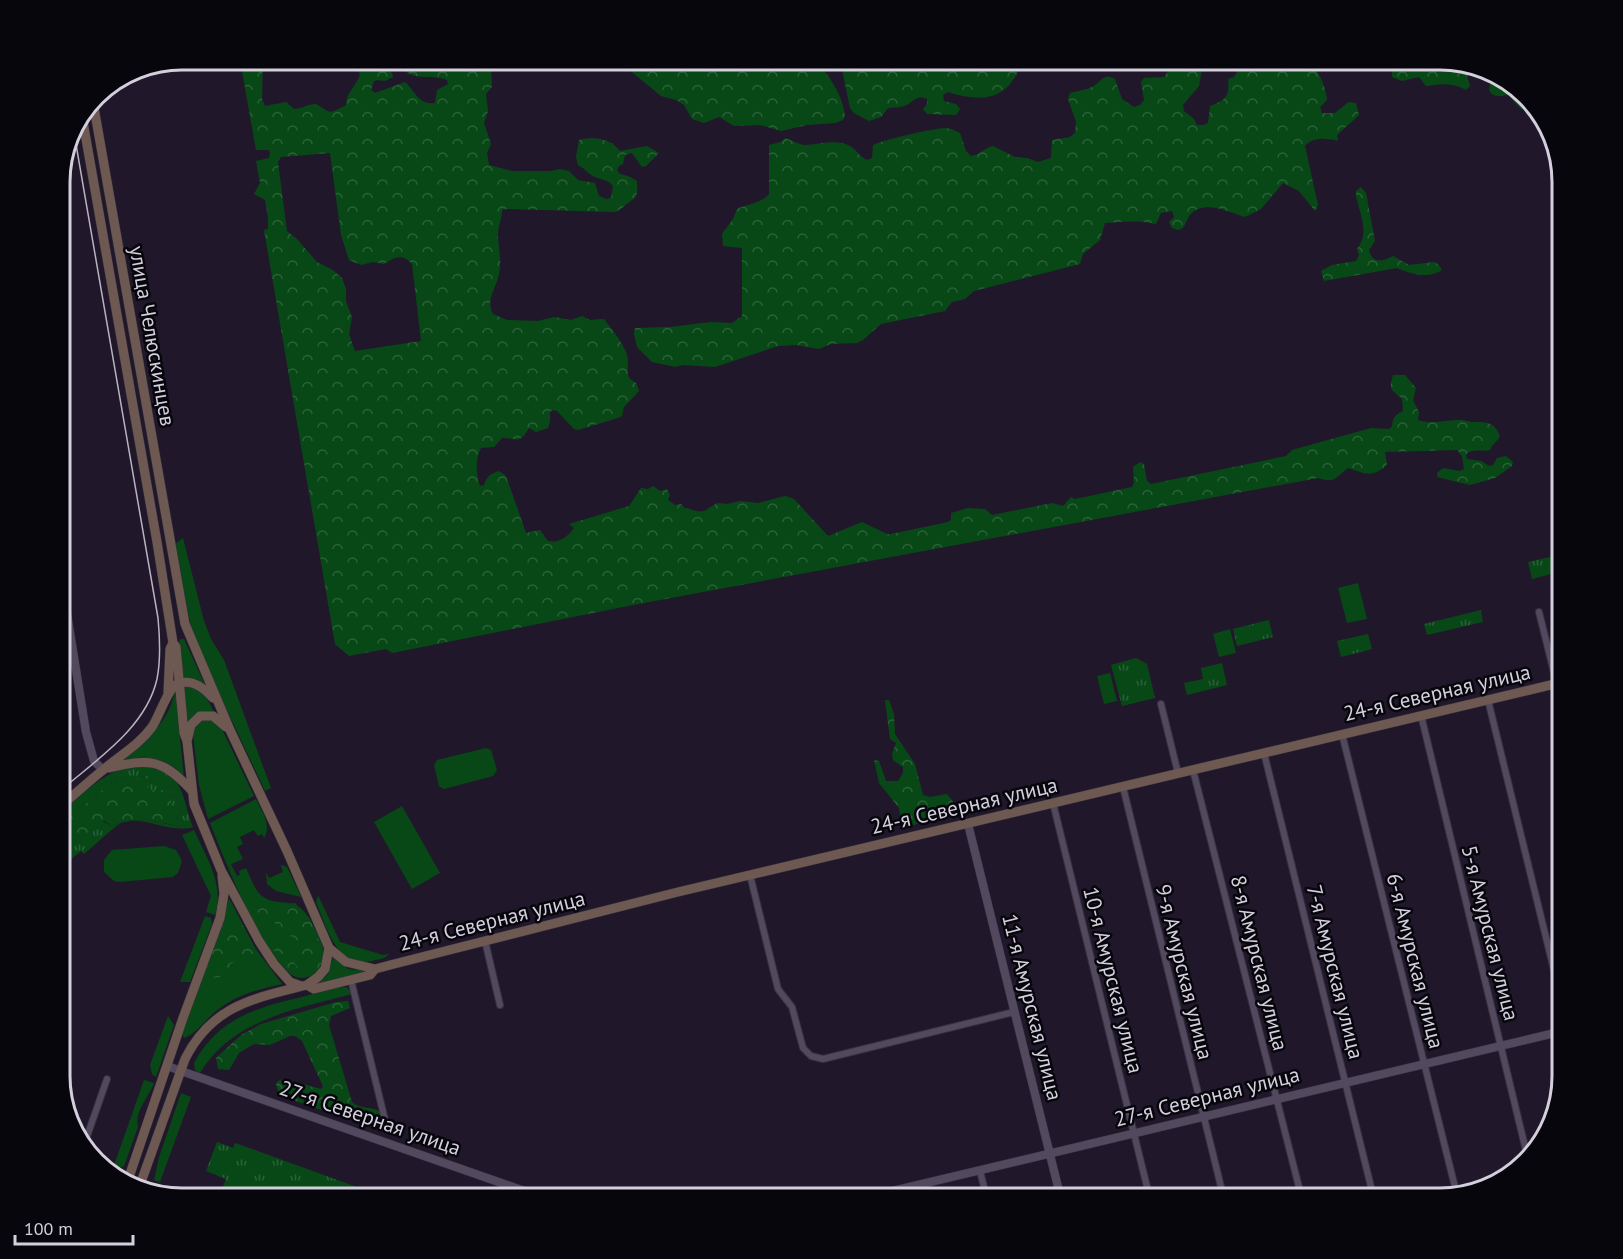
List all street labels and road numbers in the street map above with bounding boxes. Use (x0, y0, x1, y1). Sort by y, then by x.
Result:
street label: улица Челюскинцев (123, 244, 182, 428)
street label: 24-я Северная улица (1341, 658, 1533, 727)
street label: 24-я Северная улица (868, 771, 1060, 840)
street label: 5-я Амурская улица (1456, 842, 1525, 1023)
street label: 6-я Амурская улица (1381, 870, 1450, 1051)
street label: 8-я Амурская улица (1225, 872, 1294, 1053)
street label: 9-я Амурская улица (1150, 881, 1219, 1062)
street label: 7-я Амурская улица (1301, 882, 1370, 1062)
street label: 24-я Северная улица (396, 884, 588, 957)
street label: 10-я Амурская улица (1077, 884, 1150, 1076)
street label: 11-я Амурская улица (996, 911, 1069, 1103)
street label: 27-я Северная улица (1111, 1060, 1302, 1133)
street label: 27-я Северная улица (276, 1074, 464, 1161)

